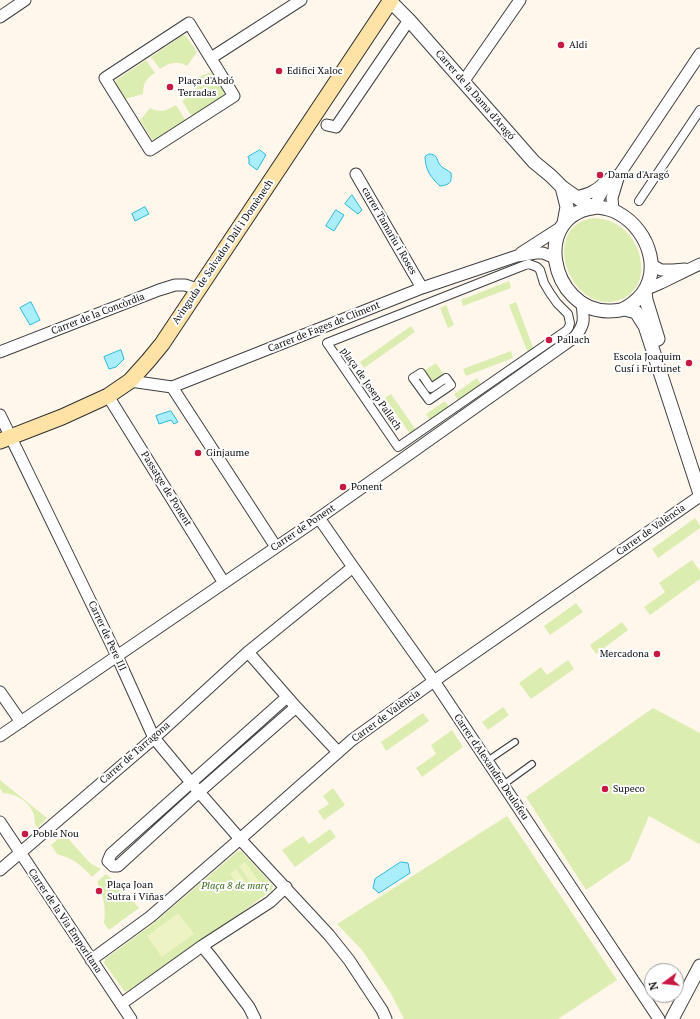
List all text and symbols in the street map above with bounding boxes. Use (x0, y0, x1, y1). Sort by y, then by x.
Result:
place label: Aldi (569, 39, 587, 51)
marker: Aldi (556, 40, 566, 50)
street label: Carrer de la Dama d'Aragó (433, 48, 517, 142)
place label: Edifici Xaloc (287, 65, 342, 77)
marker: Edifici Xaloc (274, 66, 284, 76)
place label: Plaça d'Abdó Terradas (178, 75, 234, 98)
marker: Plaça d'Abdó Terradas (165, 82, 175, 92)
place label: Dama d'Aragó (608, 169, 669, 181)
marker: Dama d'Aragó (595, 170, 605, 180)
street label: Avinguda de Salvador Dalí i Domènech (170, 177, 276, 327)
street label: carrer Tamariu i Roses (359, 185, 419, 277)
street label: Carrer de la Concòrdia (50, 291, 146, 337)
street label: Carrer de Fages de Climent (266, 299, 382, 355)
place label: Pallach (557, 334, 590, 346)
marker: Pallach (544, 335, 554, 345)
street label: plaça de Josep Pallach (338, 345, 404, 433)
place label: Escola Joaquim Cusí i Furtunet (614, 351, 681, 374)
marker: Escola Joaquim Cusí i Furtunet (684, 358, 694, 368)
place label: Ginjaume (206, 447, 249, 459)
marker: Ginjaume (193, 448, 203, 458)
street label: Passatge de Ponent (138, 449, 194, 529)
place label: Ponent (351, 481, 383, 493)
marker: Ponent (338, 482, 348, 492)
street label: Carrer de Ponent (268, 502, 338, 554)
street label: Carrer de València (614, 502, 688, 558)
street label: Carrer de Pere III (85, 599, 129, 673)
place label: Mercadona (600, 648, 649, 660)
marker: Mercadona (652, 649, 662, 659)
street label: Carrer de València (350, 687, 422, 745)
street label: Carrer d'Alexandre Deulofeu (451, 712, 531, 822)
street label: Carrer de Tarragona (98, 719, 172, 787)
place label: Supeco (613, 783, 645, 795)
marker: Supeco (600, 784, 610, 794)
place label: Poble Nou (33, 828, 79, 840)
marker: Poble Nou (20, 829, 30, 839)
street label: Carrer de la Via Emporitana (25, 866, 105, 976)
place label: Plaça Joan Sutra i Viñas (107, 879, 164, 902)
park label: Plaça 8 de març (201, 880, 269, 892)
marker: Plaça Joan Sutra i Viñas (94, 886, 104, 896)
north arrow (644, 963, 684, 1003)
text: N (646, 980, 661, 992)

